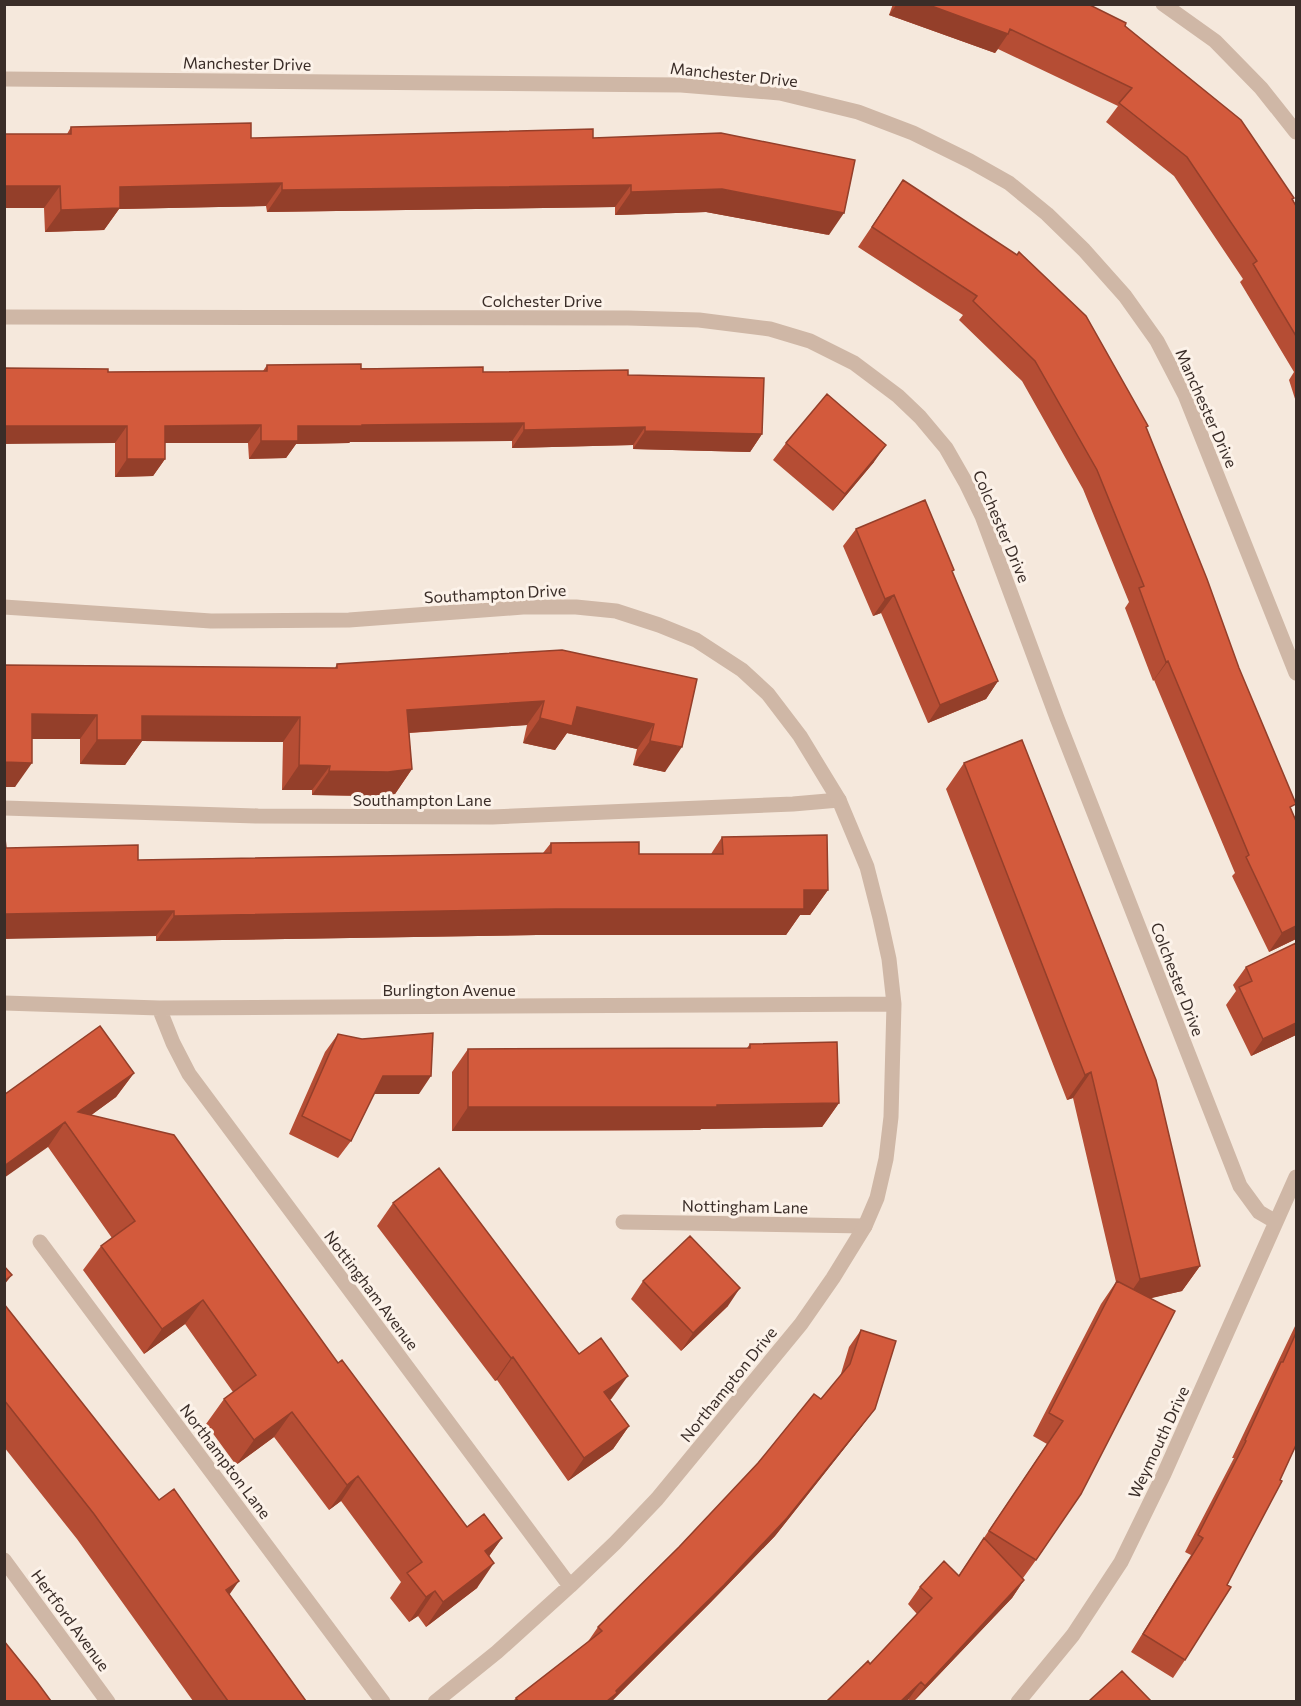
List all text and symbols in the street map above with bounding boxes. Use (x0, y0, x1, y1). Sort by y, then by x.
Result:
street label: Manchester Drive (183, 52, 311, 74)
street label: Manchester Drive (669, 58, 799, 90)
street label: Colchester Drive (482, 291, 602, 310)
street label: Manchester Drive (1172, 345, 1242, 471)
street label: Colchester Drive (970, 467, 1034, 585)
street label: Southampton Drive (424, 580, 566, 606)
street label: Southampton Lane (353, 790, 491, 809)
street label: Colchester Drive (1148, 919, 1208, 1039)
street label: Burlington Avenue (382, 980, 516, 999)
street label: Nottingham Lane (682, 1195, 808, 1217)
street label: Nottingham Avenue (321, 1227, 423, 1353)
street label: Northampton Drive (676, 1323, 780, 1445)
street label: Weymouth Drive (1124, 1383, 1192, 1501)
street label: Northampton Lane (177, 1400, 275, 1522)
street label: Hertford Avenue (28, 1566, 114, 1674)

